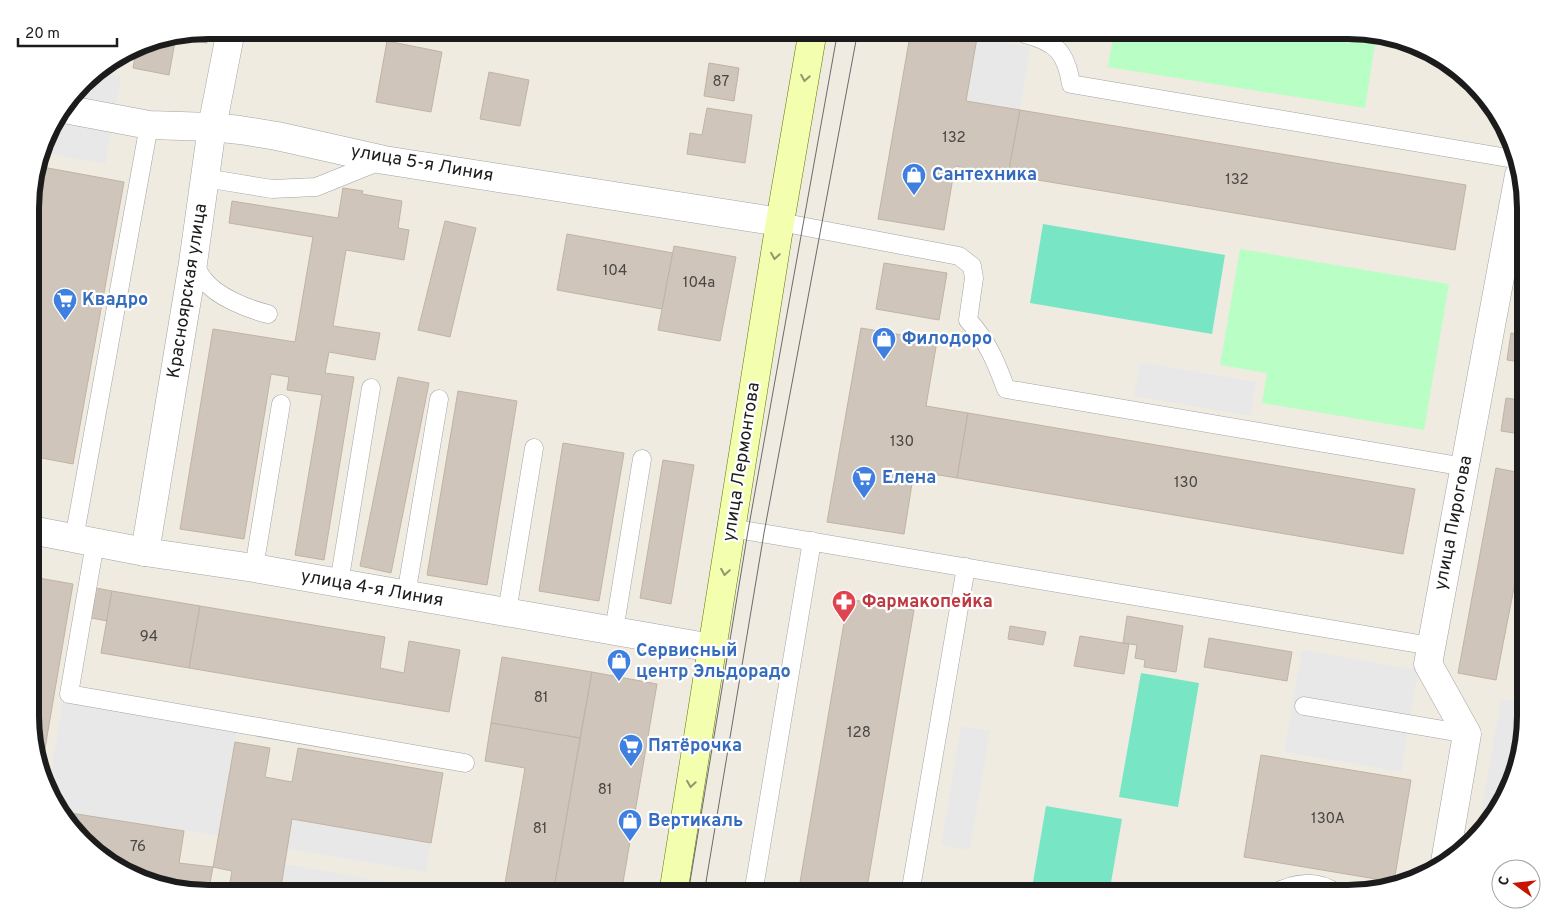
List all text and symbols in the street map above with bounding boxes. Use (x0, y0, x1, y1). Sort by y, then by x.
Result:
scale bar (18, 15, 116, 47)
text: 20 m (25, 25, 60, 44)
house number: 87 (713, 73, 730, 92)
one-way arrow (800, 74, 810, 82)
house number: 132 (942, 129, 966, 148)
street label: улица 5-я Линия (349, 140, 495, 188)
shop icon: Сантехника (901, 162, 927, 196)
place label: Сантехника (932, 164, 1037, 187)
house number: 132 (1225, 171, 1249, 190)
street label: Красноярская улица (163, 202, 213, 380)
one-way arrow (770, 252, 781, 260)
house number: 104 (603, 262, 627, 281)
house number: 104а (683, 274, 715, 293)
supermarket icon: Квадро (52, 287, 78, 321)
place label: Квадро (82, 289, 148, 312)
shop icon: Филодоро (871, 326, 897, 360)
place label: Филодоро (902, 328, 992, 351)
street label: улица Лермонтова (718, 381, 766, 543)
house number: 130 (890, 433, 914, 452)
street label: улица Пирогова (1430, 454, 1478, 592)
supermarket icon: Елена (851, 465, 877, 499)
place label: Елена (882, 467, 936, 490)
house number: 130 (1174, 474, 1198, 493)
street label: улица 4-я Линия (299, 565, 445, 613)
one-way arrow (720, 567, 730, 576)
pharmacy icon: Фармакопейка (831, 589, 857, 623)
place label: Фармакопейка (862, 591, 993, 614)
house number: 94 (140, 628, 158, 647)
place label: Сервисный центр Эльдорадо (636, 640, 791, 684)
shop icon: Сервисный центр Эльдорадо (606, 648, 632, 682)
house number: 81 (534, 689, 548, 708)
house number: 128 (847, 724, 871, 743)
supermarket icon: Пятёрочка (618, 733, 644, 767)
place label: Пятёрочка (648, 735, 742, 758)
one-way arrow (686, 779, 696, 788)
house number: 81 (598, 781, 612, 800)
shop icon: Вертикаль (617, 808, 643, 842)
place label: Вертикаль (648, 810, 743, 833)
house number: 130А (1311, 810, 1345, 829)
house number: 81 (533, 820, 547, 839)
house number: 76 (130, 838, 146, 857)
north arrow (1491, 859, 1541, 909)
text: С (1496, 874, 1514, 888)

